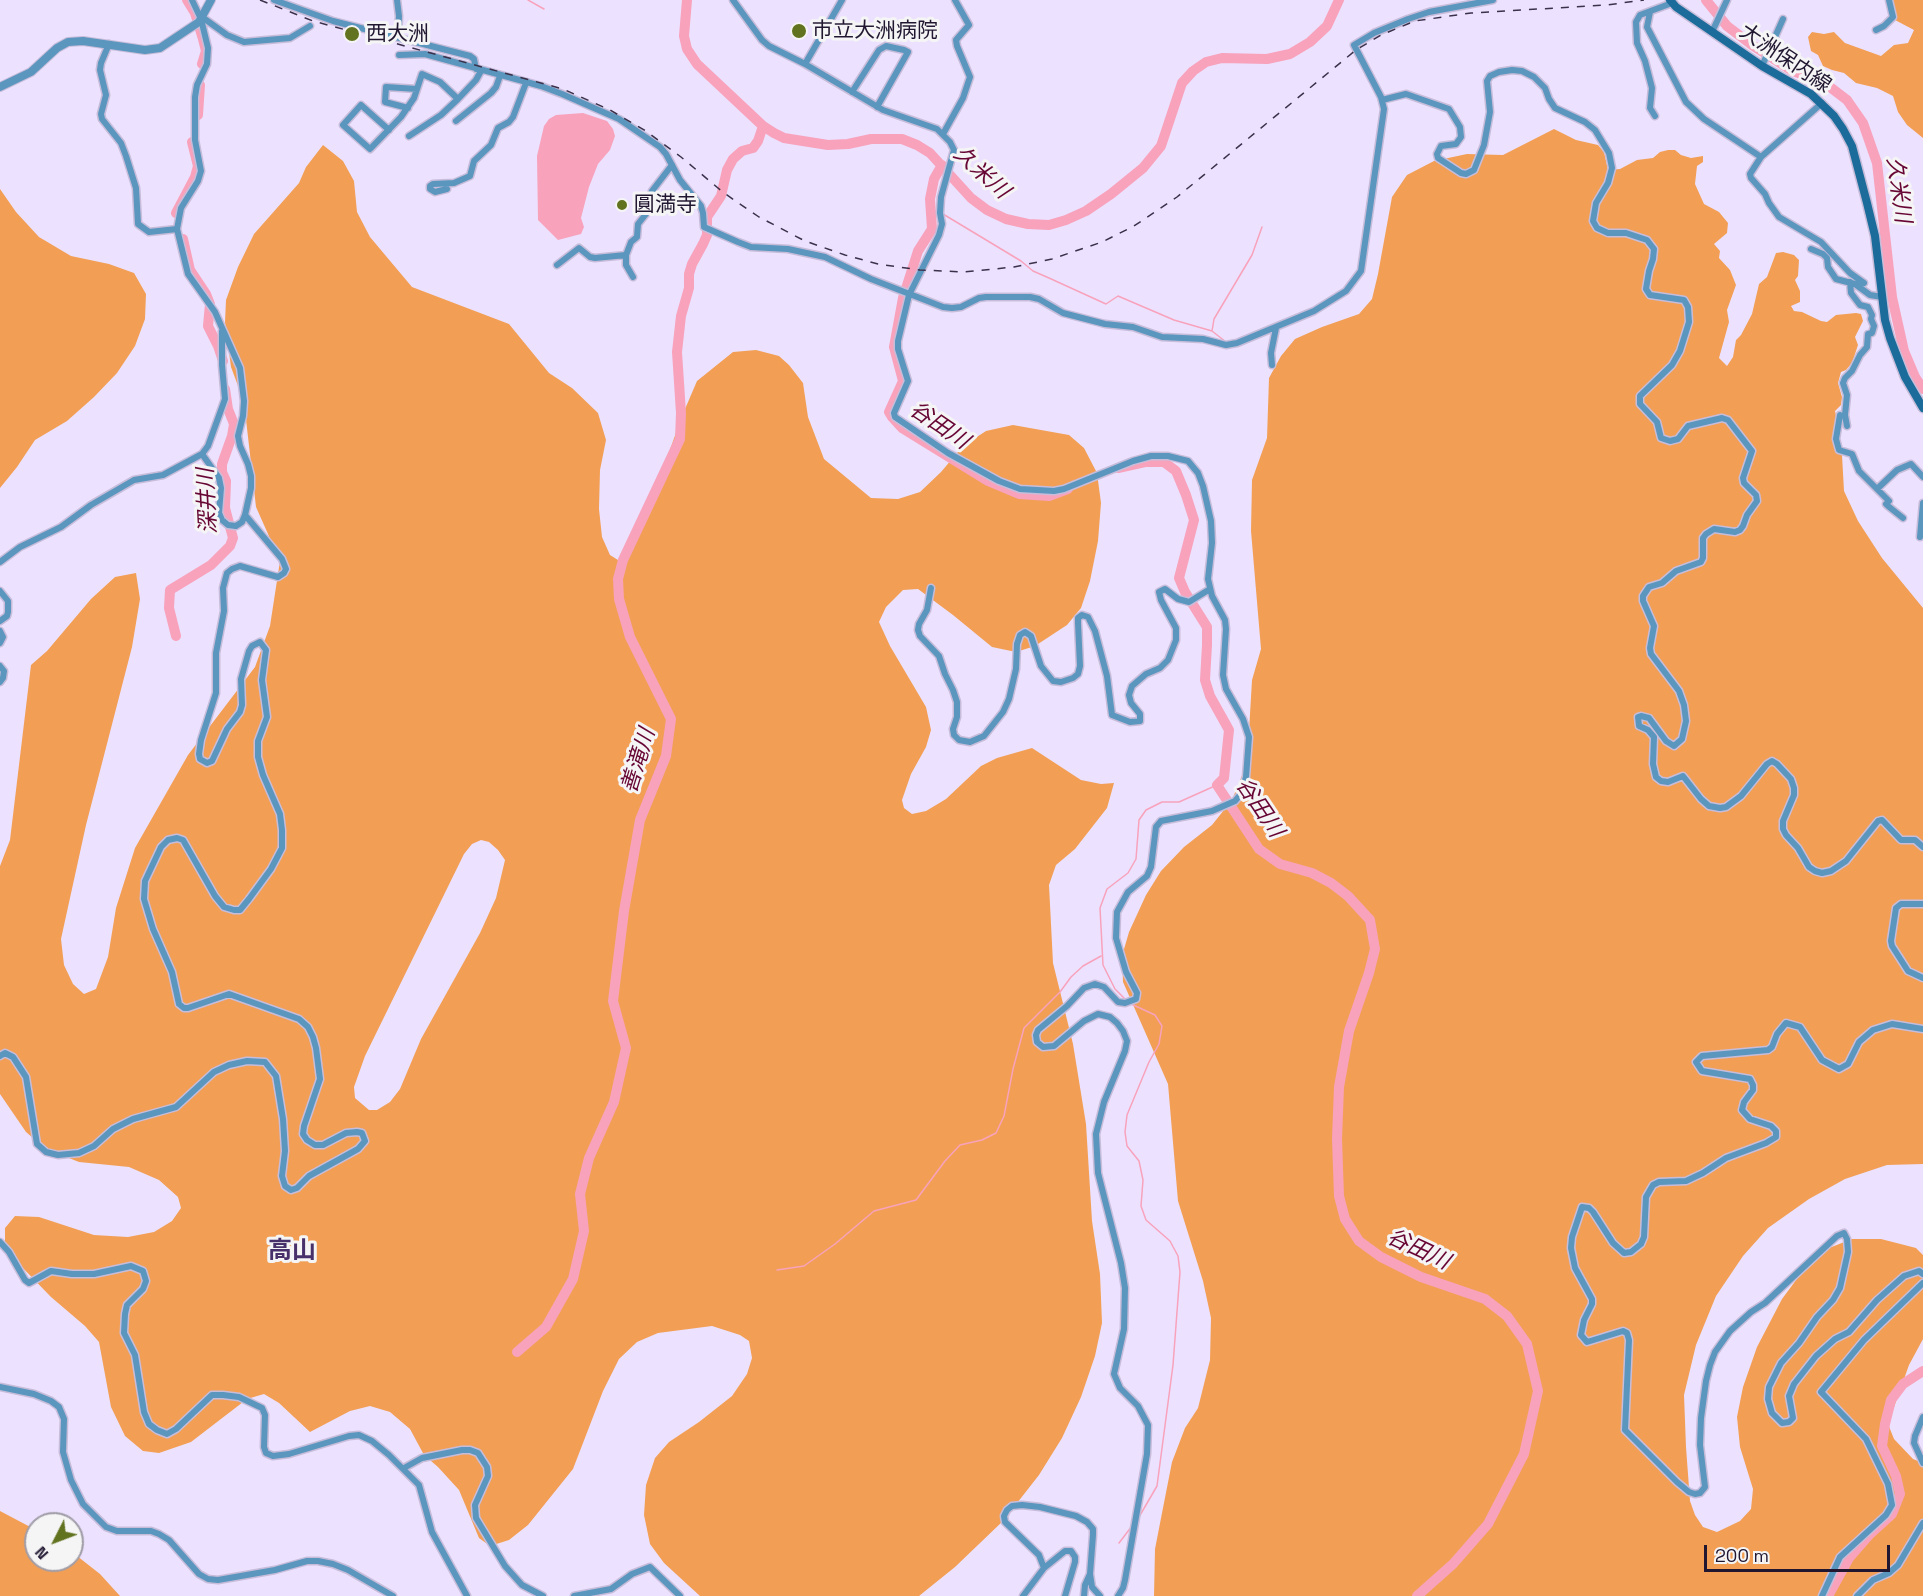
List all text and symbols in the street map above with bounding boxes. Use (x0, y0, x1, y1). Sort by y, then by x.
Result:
place label: 市立大洲病院 (812, 18, 938, 44)
street label: 大洲保内線 (1734, 19, 1836, 99)
place label: 西大洲 (366, 21, 429, 47)
marker: 市立大洲病院 (790, 22, 808, 40)
marker: 西大洲 (343, 25, 361, 43)
water label: 久米川 (948, 141, 1014, 205)
water label: 久米川 (1880, 155, 1916, 225)
place label: 圓満寺 (634, 192, 697, 218)
marker: 圓満寺 (615, 198, 629, 212)
water label: 谷田川 (904, 397, 974, 455)
water label: 深井川 (193, 467, 223, 535)
water label: 善滝川 (617, 726, 661, 796)
water label: 谷田川 (1230, 773, 1288, 843)
water label: 谷田川 (1383, 1224, 1453, 1276)
district label: 高山 (268, 1237, 316, 1265)
north arrow (24, 1512, 84, 1572)
scale bar (1707, 1533, 1893, 1571)
text: N (30, 1542, 53, 1564)
text: 200 m (1715, 1544, 1769, 1567)

